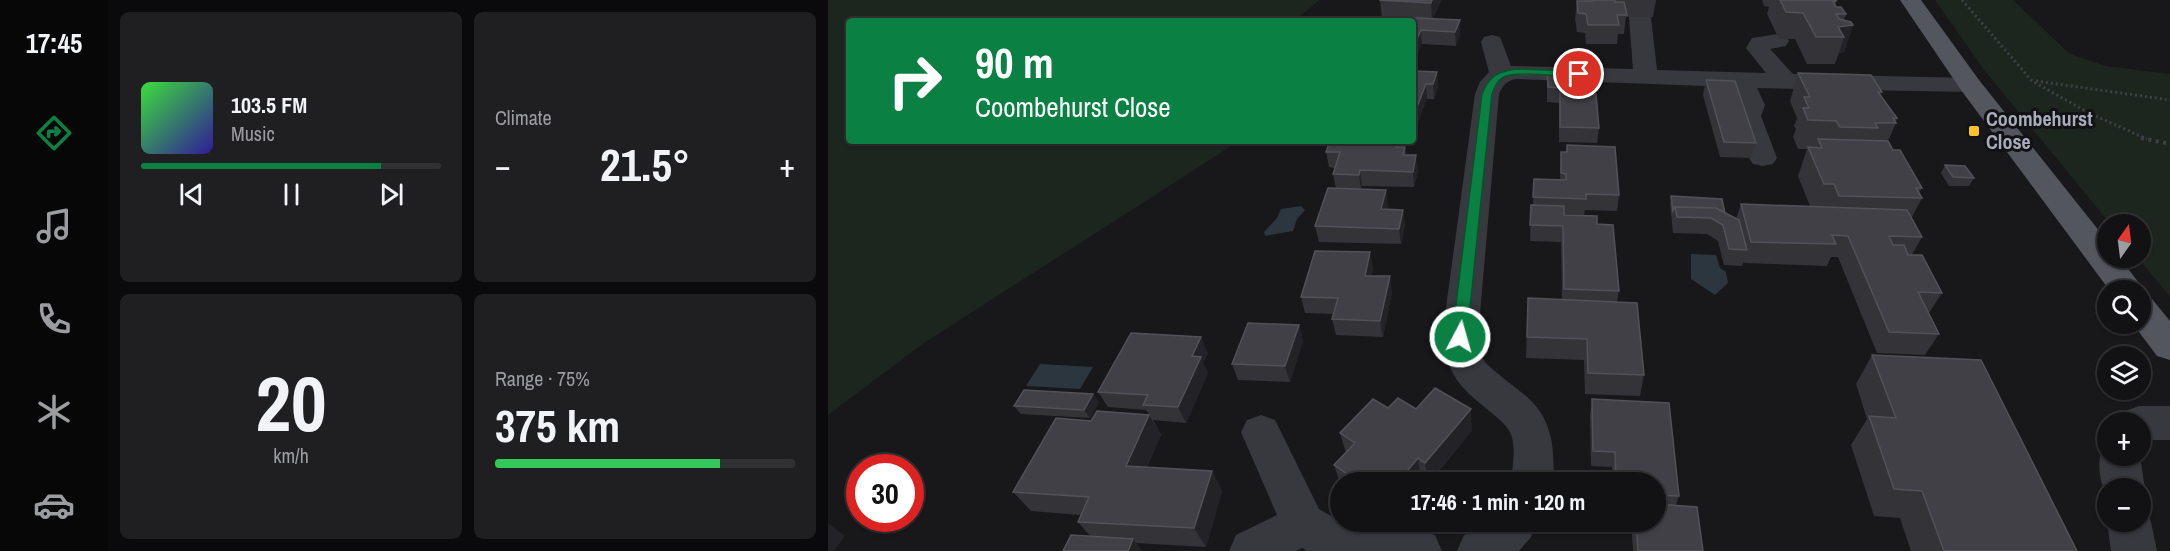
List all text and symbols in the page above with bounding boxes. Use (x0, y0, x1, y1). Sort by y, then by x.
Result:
text: 17:45 (26, 25, 82, 61)
text: 90 m (975, 35, 1054, 91)
icon: right (876, 42, 954, 120)
pin (1553, 48, 1604, 99)
icon: arrive (1562, 57, 1595, 90)
text: Coombehurst Close (975, 89, 1171, 125)
text: 103.5 FM (231, 90, 307, 120)
text: Climate (495, 104, 552, 131)
place label: Coombehurst Close (1986, 105, 2093, 155)
icon: directions (33, 112, 75, 154)
text: Music (231, 120, 275, 147)
marker: Coombehurst Close (1967, 124, 1981, 138)
text: 21.5° (600, 134, 690, 195)
text: − (495, 143, 511, 187)
text: + (779, 143, 795, 187)
icon: previous (175, 178, 208, 211)
icon: pause (275, 178, 308, 211)
icon: next (375, 178, 408, 211)
icon: music (33, 205, 75, 247)
north arrow (2097, 214, 2151, 268)
map controls (2097, 214, 2151, 532)
button: search (2097, 280, 2151, 334)
icon: phone (33, 298, 75, 340)
position arrow (1428, 305, 1492, 369)
button: layers (2097, 346, 2151, 400)
text: 20 (255, 350, 327, 455)
text: Range · 75% (495, 365, 590, 392)
icon: climate (33, 391, 75, 433)
text: 375 km (495, 395, 620, 456)
button: + (2097, 412, 2151, 466)
text: km/h (273, 442, 309, 469)
speed limit sign: 30 (846, 454, 924, 532)
button: − (2097, 478, 2151, 532)
icon: car (33, 484, 75, 526)
text: 17:46 · 1 min · 120 m (1411, 487, 1585, 517)

